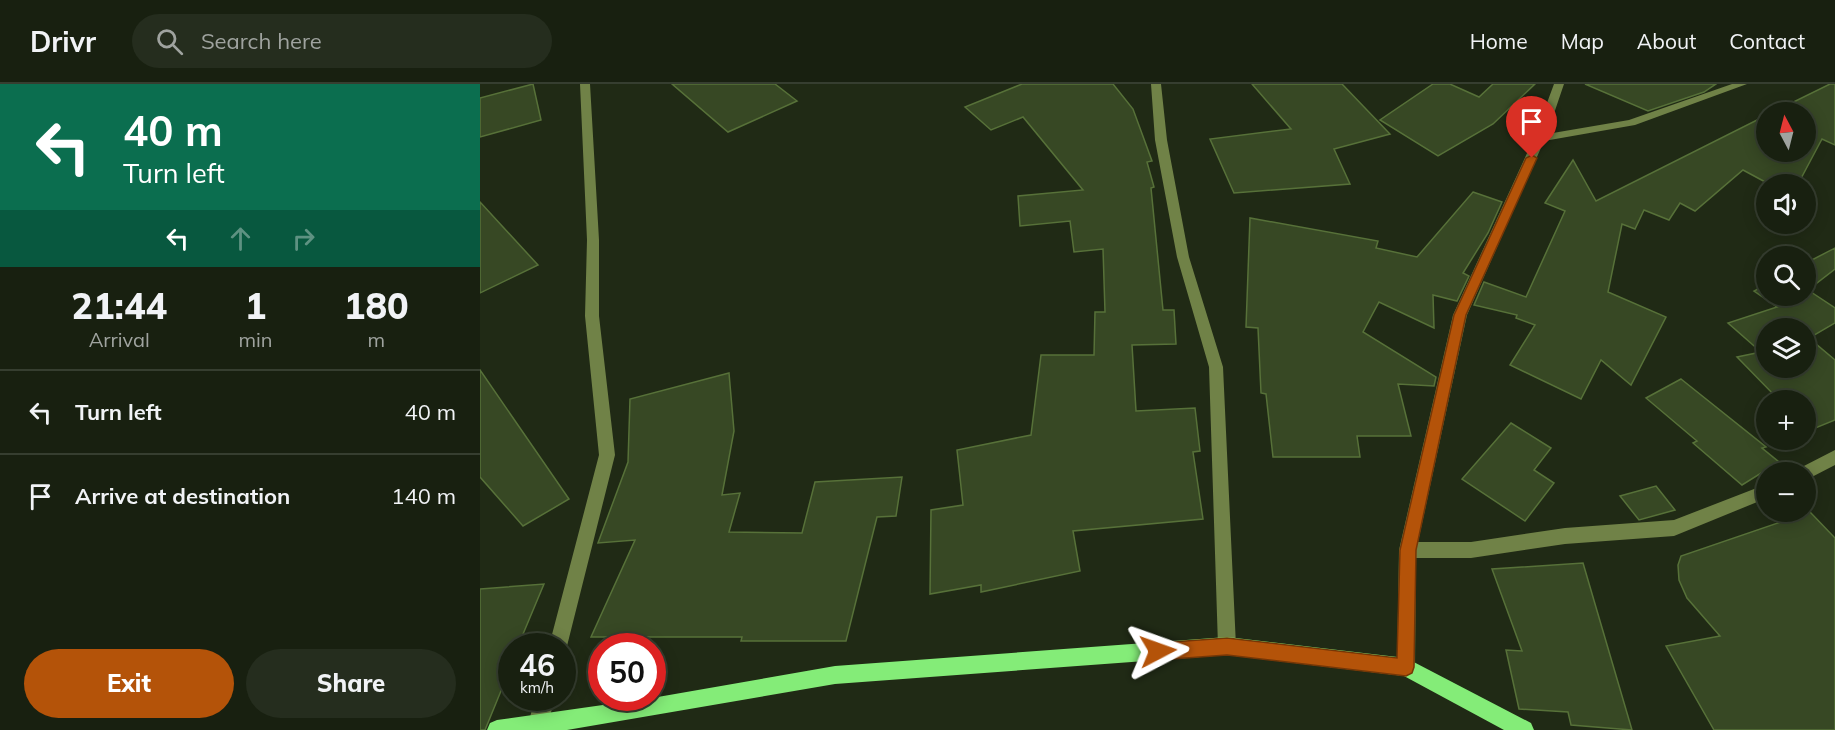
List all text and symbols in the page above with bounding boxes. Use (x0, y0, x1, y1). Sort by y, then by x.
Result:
search box (132, 14, 552, 68)
text: Drivr (30, 24, 96, 59)
icon: search (153, 25, 186, 58)
text: Search here (201, 27, 322, 55)
text: Home (1470, 28, 1528, 54)
text: Map (1561, 28, 1604, 54)
text: About (1637, 28, 1696, 54)
text: Contact (1729, 28, 1805, 54)
pin (1506, 96, 1557, 158)
north arrow (1756, 102, 1816, 162)
map controls (1756, 102, 1816, 522)
text: 40 m (123, 104, 223, 157)
icon: arrive (1515, 105, 1548, 138)
icon: left (24, 108, 102, 186)
text: Turn left (123, 156, 225, 190)
button: sound (1756, 174, 1816, 234)
icon: left (161, 222, 194, 255)
icon: ahead (224, 222, 257, 255)
icon: right (287, 222, 320, 255)
button: search (1756, 246, 1816, 306)
text: 21:44 (71, 283, 167, 328)
text: 1 (245, 283, 266, 328)
text: 180 (344, 283, 409, 328)
button: layers (1756, 318, 1816, 378)
text: Arrival (89, 327, 150, 352)
text: min (238, 327, 273, 352)
text: m (367, 327, 385, 352)
button: + (1756, 390, 1816, 450)
icon: left (24, 396, 57, 429)
text: Turn left (75, 398, 162, 426)
text: 40 m (405, 398, 456, 426)
button: − (1756, 462, 1816, 522)
icon: arrive (24, 480, 57, 513)
text: Arrive at destination (75, 482, 290, 510)
text: 140 m (391, 482, 456, 510)
position arrow (1126, 619, 1190, 683)
speed limit sign: 50 (588, 633, 666, 711)
text: 46 (519, 646, 555, 684)
button: Exit (24, 649, 234, 718)
button: Share (246, 649, 456, 718)
text: km/h (520, 678, 554, 697)

